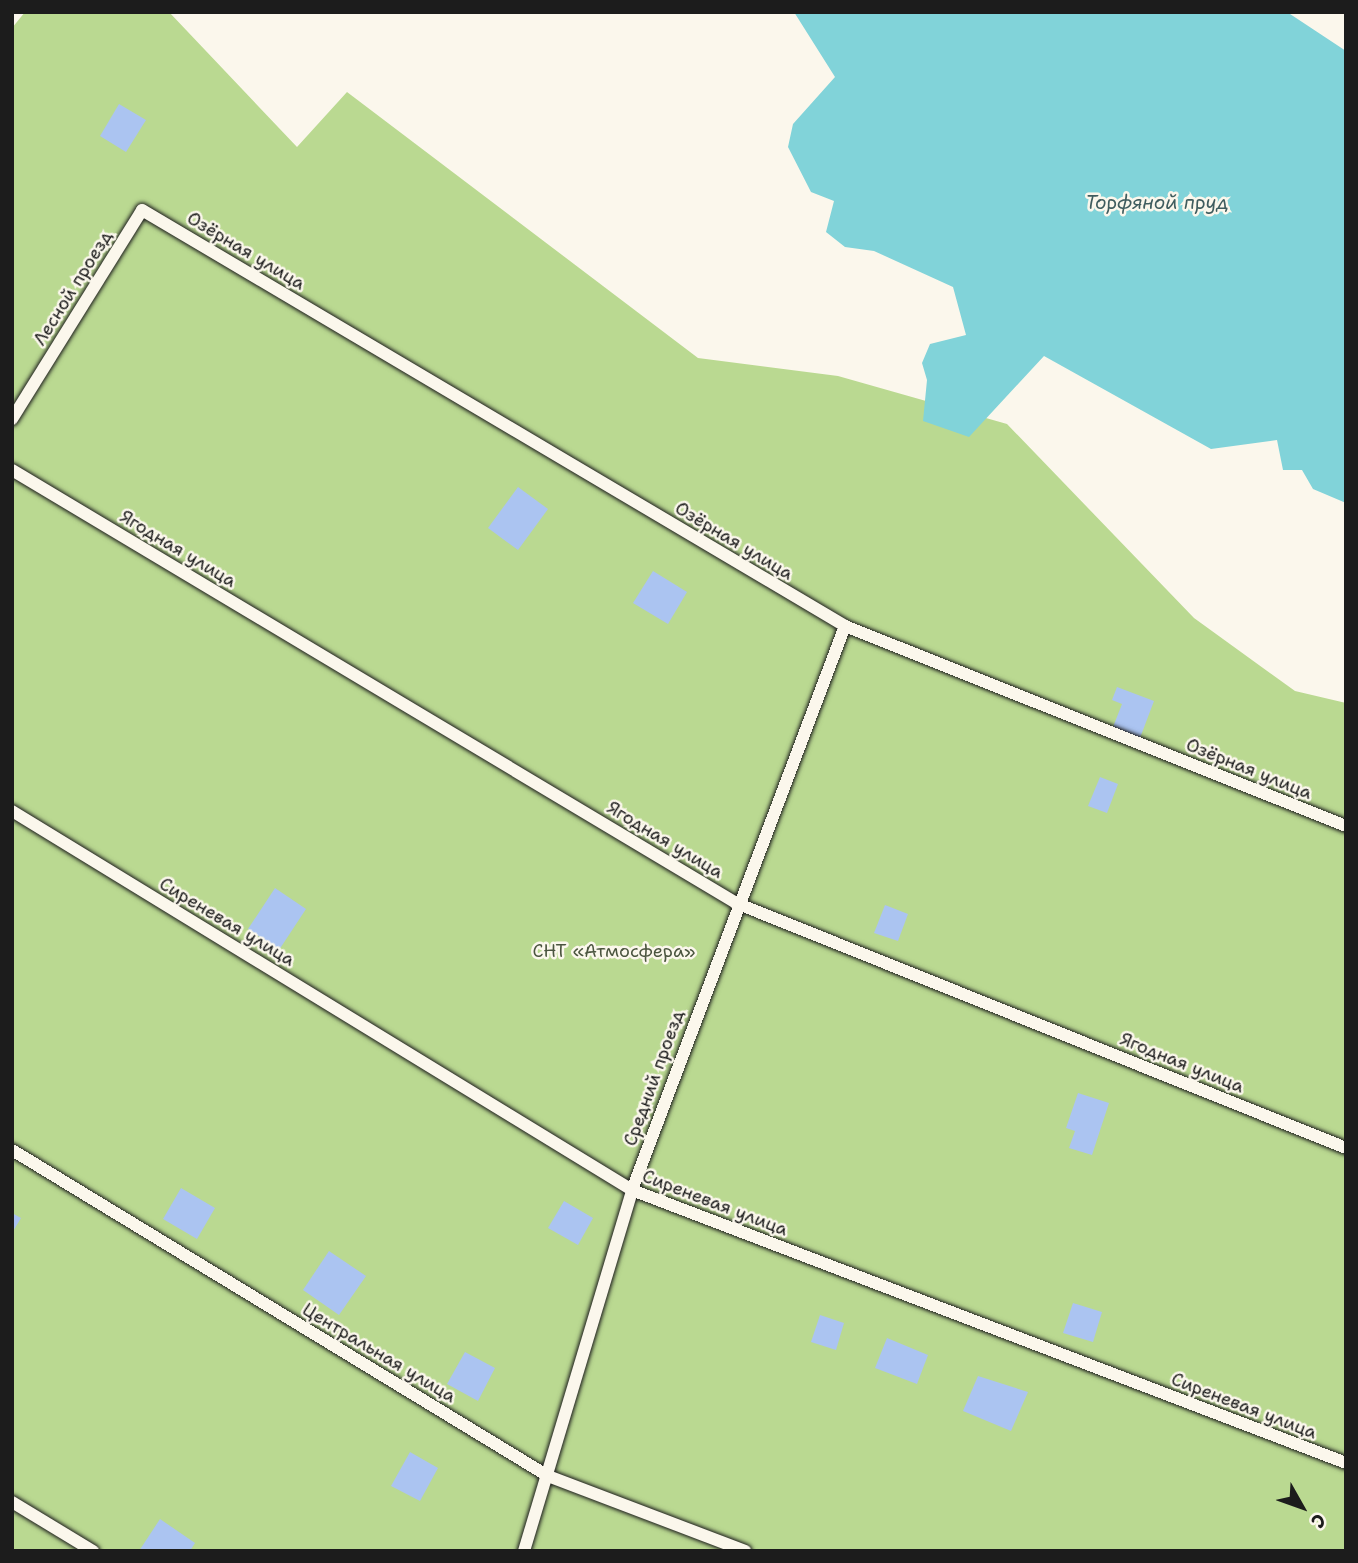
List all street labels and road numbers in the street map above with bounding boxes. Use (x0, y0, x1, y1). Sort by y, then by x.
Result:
street label: Озёрная улица (183, 207, 309, 295)
street label: Лесной проезд (29, 227, 117, 349)
street label: Озёрная улица (671, 497, 797, 585)
street label: Ягодная улица (116, 506, 240, 592)
street label: Озёрная улица (1183, 734, 1315, 804)
street label: Ягодная улица (603, 797, 727, 883)
street label: Сиреневая улица (155, 873, 299, 971)
street label: Средний проезд (619, 1007, 689, 1149)
street label: Ягодная улица (1117, 1028, 1247, 1098)
street label: Сиреневая улица (639, 1165, 791, 1241)
street label: Центральная улица (298, 1299, 460, 1407)
street label: Сиреневая улица (1168, 1368, 1320, 1444)

